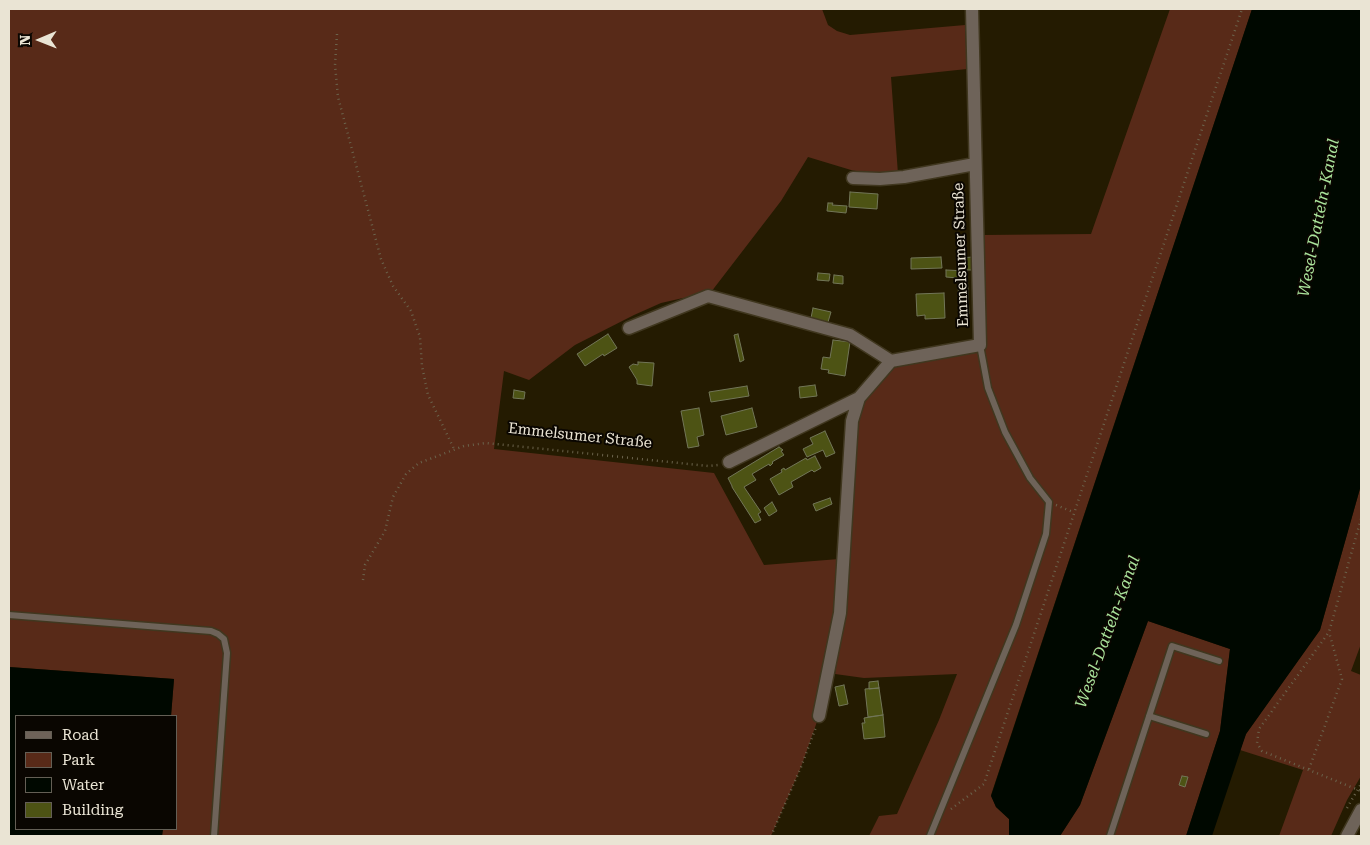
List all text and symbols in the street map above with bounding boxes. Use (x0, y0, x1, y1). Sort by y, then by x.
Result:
north arrow (15, 15, 65, 65)
text: N (17, 35, 33, 46)
water label: Wesel-Datteln-Kanal (1294, 137, 1344, 299)
street label: Emmelsumer Straße (949, 182, 973, 328)
street label: Emmelsumer Straße (507, 419, 653, 453)
water label: Wesel-Datteln-Kanal (1072, 553, 1144, 711)
legend (15, 715, 178, 830)
text: Road (62, 726, 99, 744)
text: Park (62, 751, 95, 769)
text: Water (62, 776, 104, 794)
text: Building (62, 801, 123, 819)

